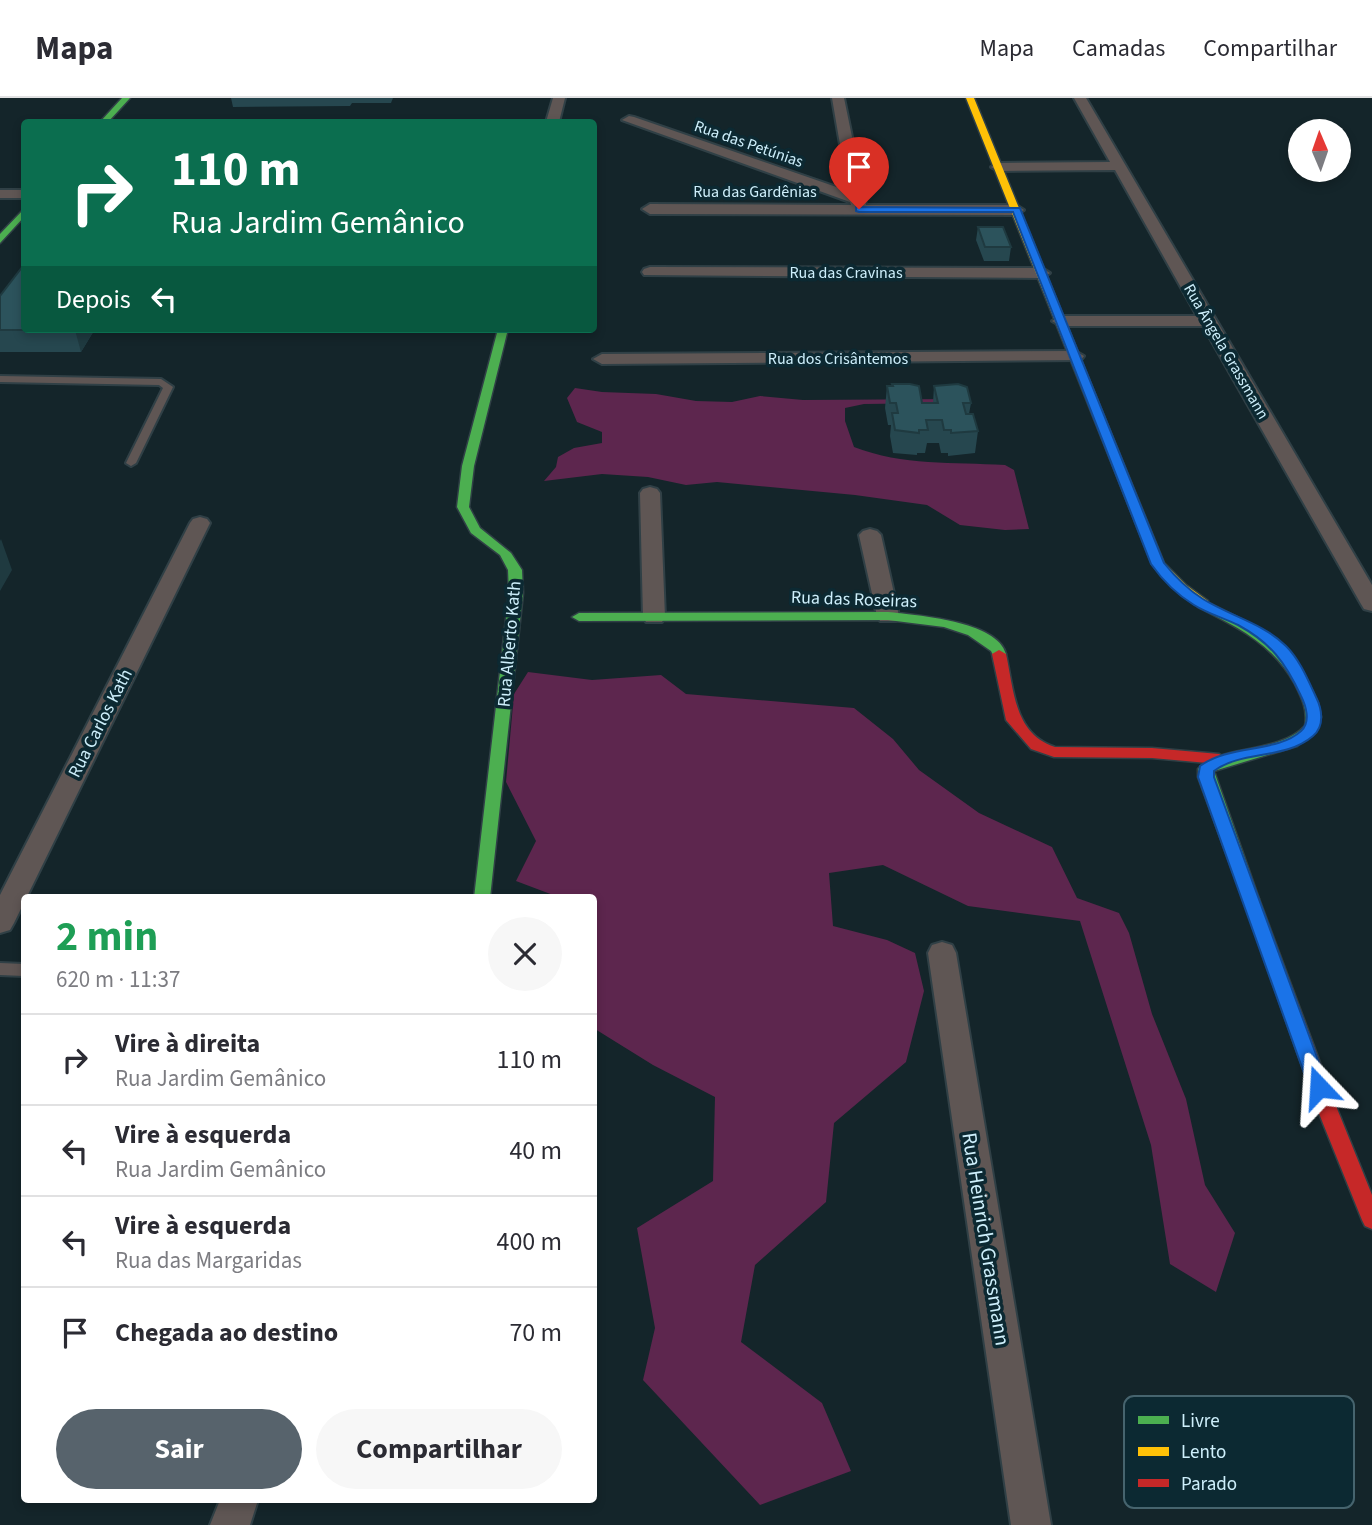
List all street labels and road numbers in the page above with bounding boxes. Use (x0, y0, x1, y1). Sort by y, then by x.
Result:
street label: Rua das Petúnias (691, 115, 806, 173)
street label: Rua das Gardênias (693, 181, 817, 203)
street label: Rua das Cravinas (789, 262, 903, 284)
street label: Rua Ângela Grassmann (1178, 280, 1274, 423)
street label: Rua dos Crisântemos (768, 348, 908, 370)
street label: Rua Alberto Kath (492, 580, 527, 708)
street label: Rua das Roseiras (791, 585, 917, 614)
street label: Rua Carlos Kath (62, 665, 139, 782)
street label: Rua Heinrich Grassmann (954, 1130, 1018, 1348)

